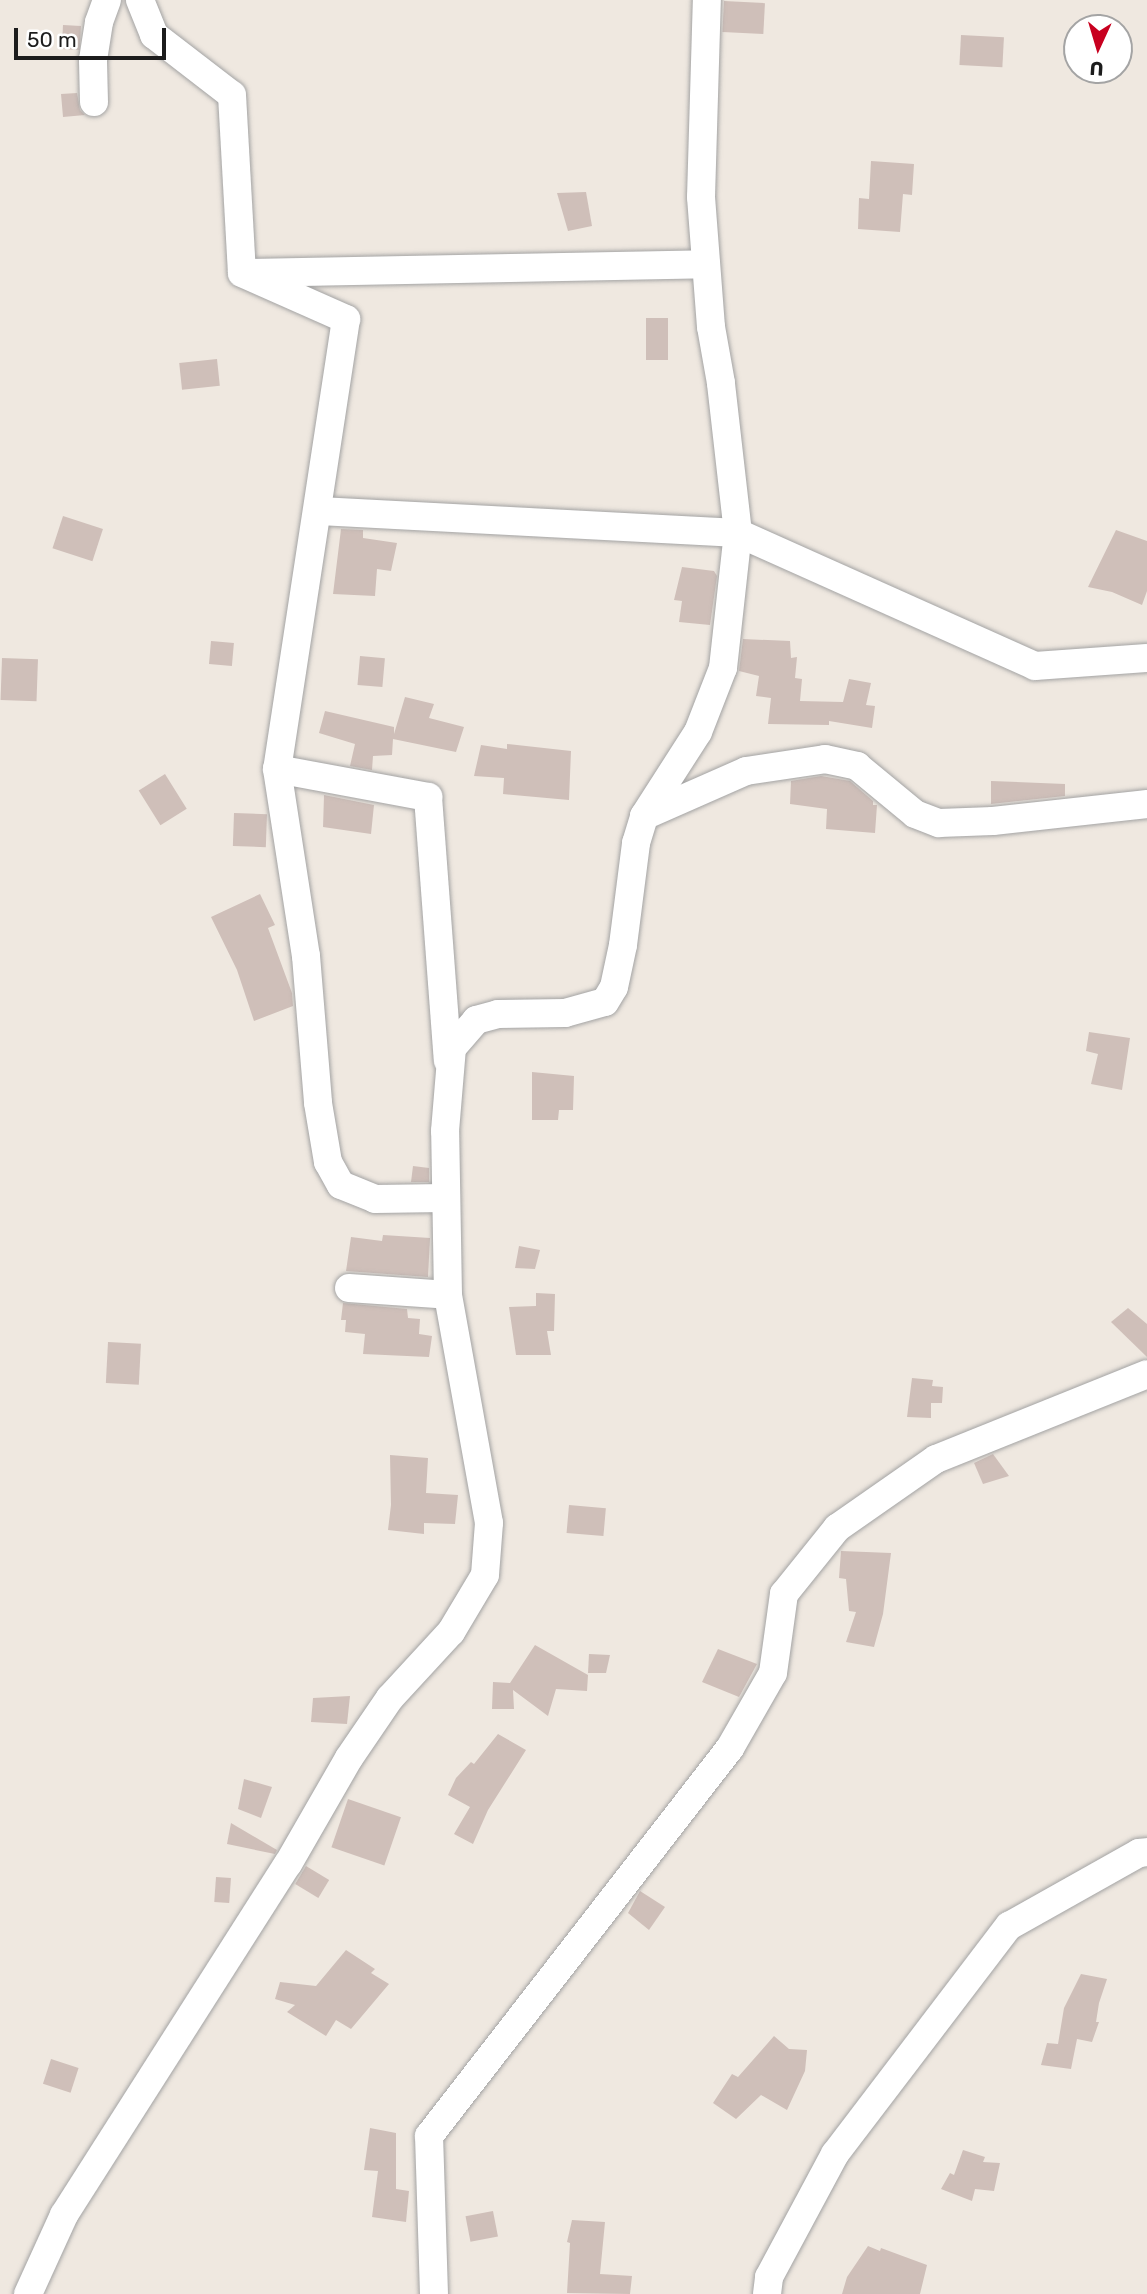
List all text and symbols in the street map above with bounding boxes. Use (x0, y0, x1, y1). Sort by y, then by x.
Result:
scale bar (18, 14, 170, 58)
north arrow (1063, 14, 1133, 84)
text: 50 m (27, 27, 77, 52)
text: U (1089, 56, 1104, 80)

